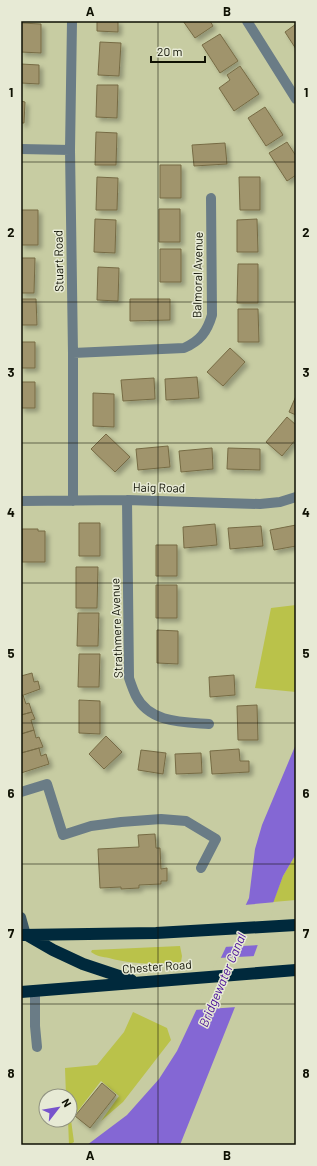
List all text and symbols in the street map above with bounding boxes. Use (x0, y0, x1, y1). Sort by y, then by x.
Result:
text: A (86, 3, 95, 19)
text: B (223, 3, 231, 19)
scale bar (151, 38, 205, 64)
text: 20 m (157, 44, 183, 58)
text: 1 (9, 84, 13, 100)
text: 1 (304, 84, 308, 100)
text: 2 (7, 224, 15, 240)
text: 2 (302, 224, 310, 240)
street label: Stuart Road (50, 230, 66, 292)
street label: Balmoral Avenue (189, 232, 205, 318)
text: 3 (7, 364, 15, 380)
text: 3 (302, 364, 310, 380)
street label: Haig Road (133, 480, 185, 494)
text: 4 (7, 504, 15, 520)
text: 4 (302, 504, 310, 520)
street label: Strathmere Avenue (107, 578, 125, 678)
text: 5 (7, 645, 15, 661)
text: 5 (302, 645, 310, 661)
text: 6 (8, 785, 15, 801)
text: 6 (303, 785, 310, 801)
text: 7 (8, 925, 15, 941)
text: 7 (303, 925, 310, 941)
water label: Bridgewater Canal (195, 930, 249, 1030)
street label: Chester Road (122, 957, 192, 975)
text: 8 (7, 1065, 15, 1081)
text: 8 (302, 1065, 310, 1081)
north arrow (38, 1088, 78, 1128)
text: N (60, 1096, 74, 1109)
text: A (86, 1147, 95, 1163)
text: B (223, 1147, 231, 1163)

